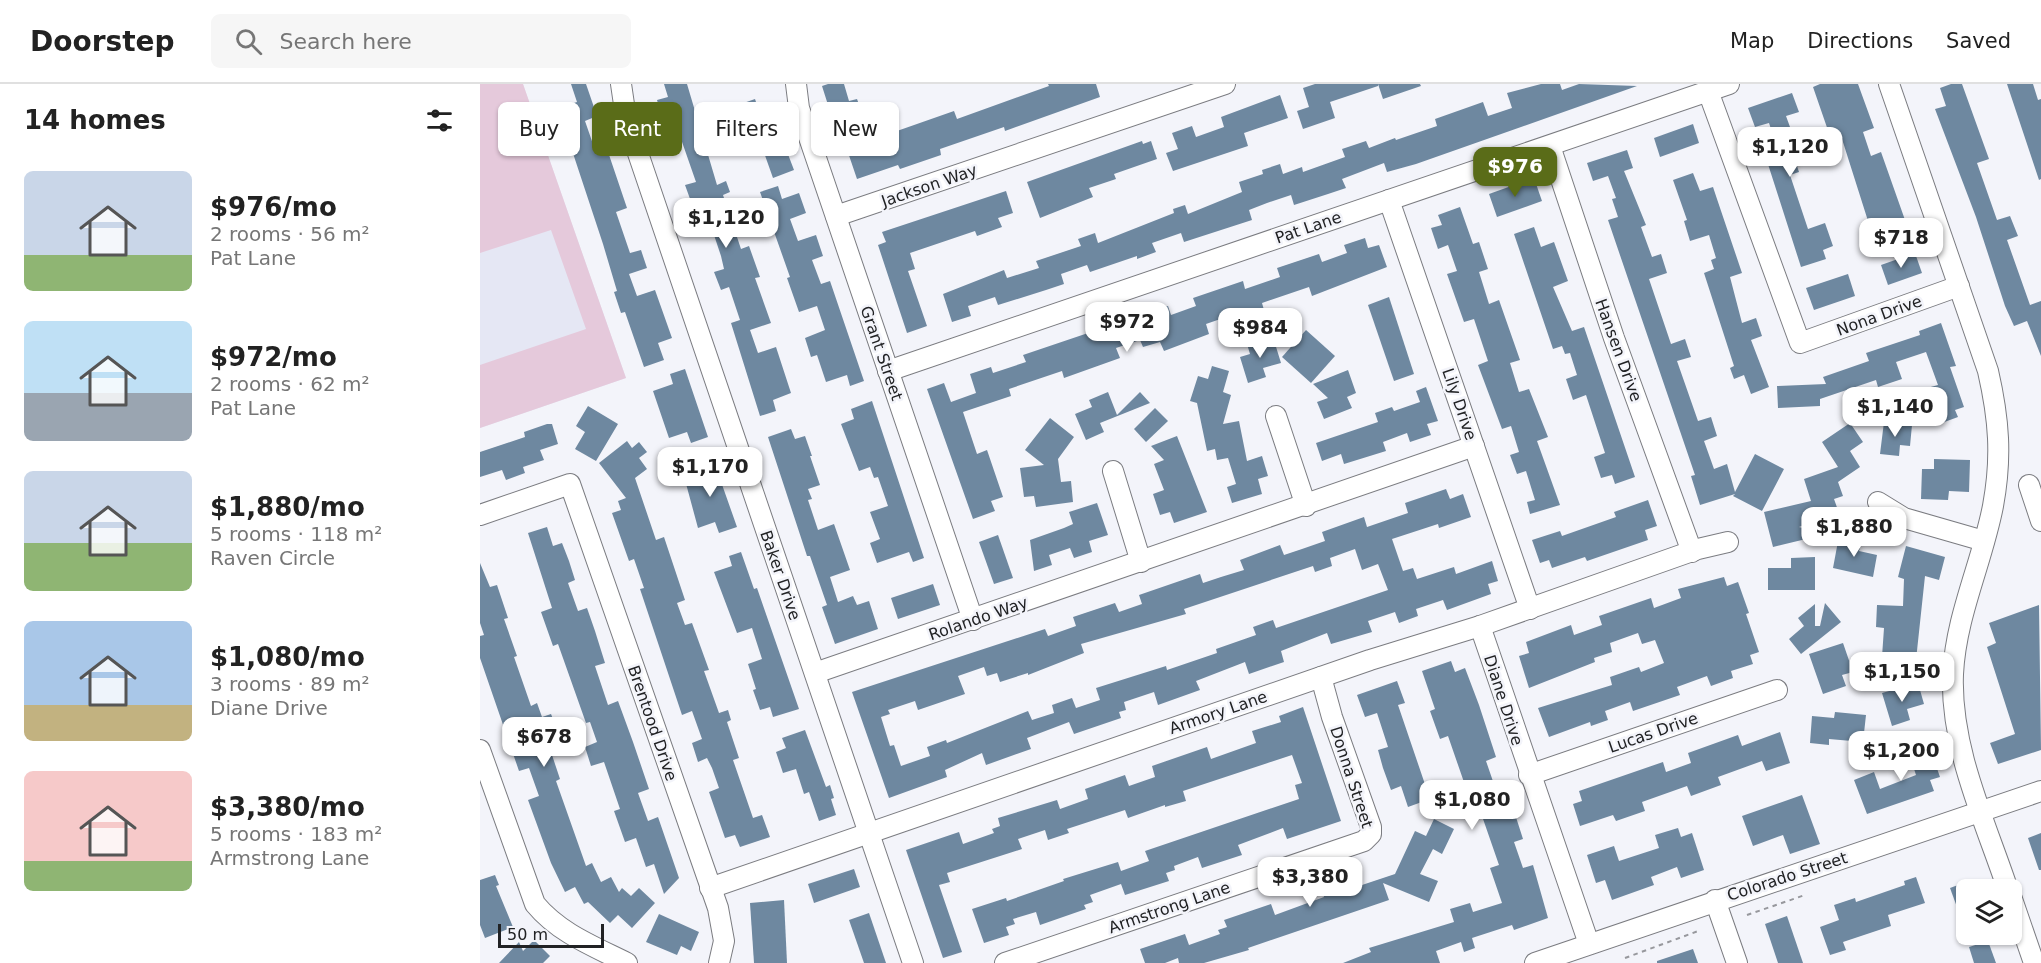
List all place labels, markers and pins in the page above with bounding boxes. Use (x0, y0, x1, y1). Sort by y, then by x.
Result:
pin: $1,120 (1741, 127, 1839, 178)
pin: $976 (1479, 147, 1551, 198)
pin: $1,120 (677, 198, 775, 249)
pin: $718 (1865, 218, 1937, 269)
pin: $972 (1091, 302, 1163, 353)
pin: $984 (1224, 308, 1296, 359)
pin: $1,140 (1846, 387, 1944, 438)
pin: $1,170 (661, 447, 759, 498)
pin: $1,880 (1805, 507, 1903, 558)
pin: $1,150 (1853, 652, 1951, 703)
pin: $678 (508, 717, 580, 768)
pin: $1,200 (1852, 731, 1950, 782)
pin: $1,080 (1423, 780, 1521, 831)
pin: $3,380 (1261, 857, 1359, 908)

